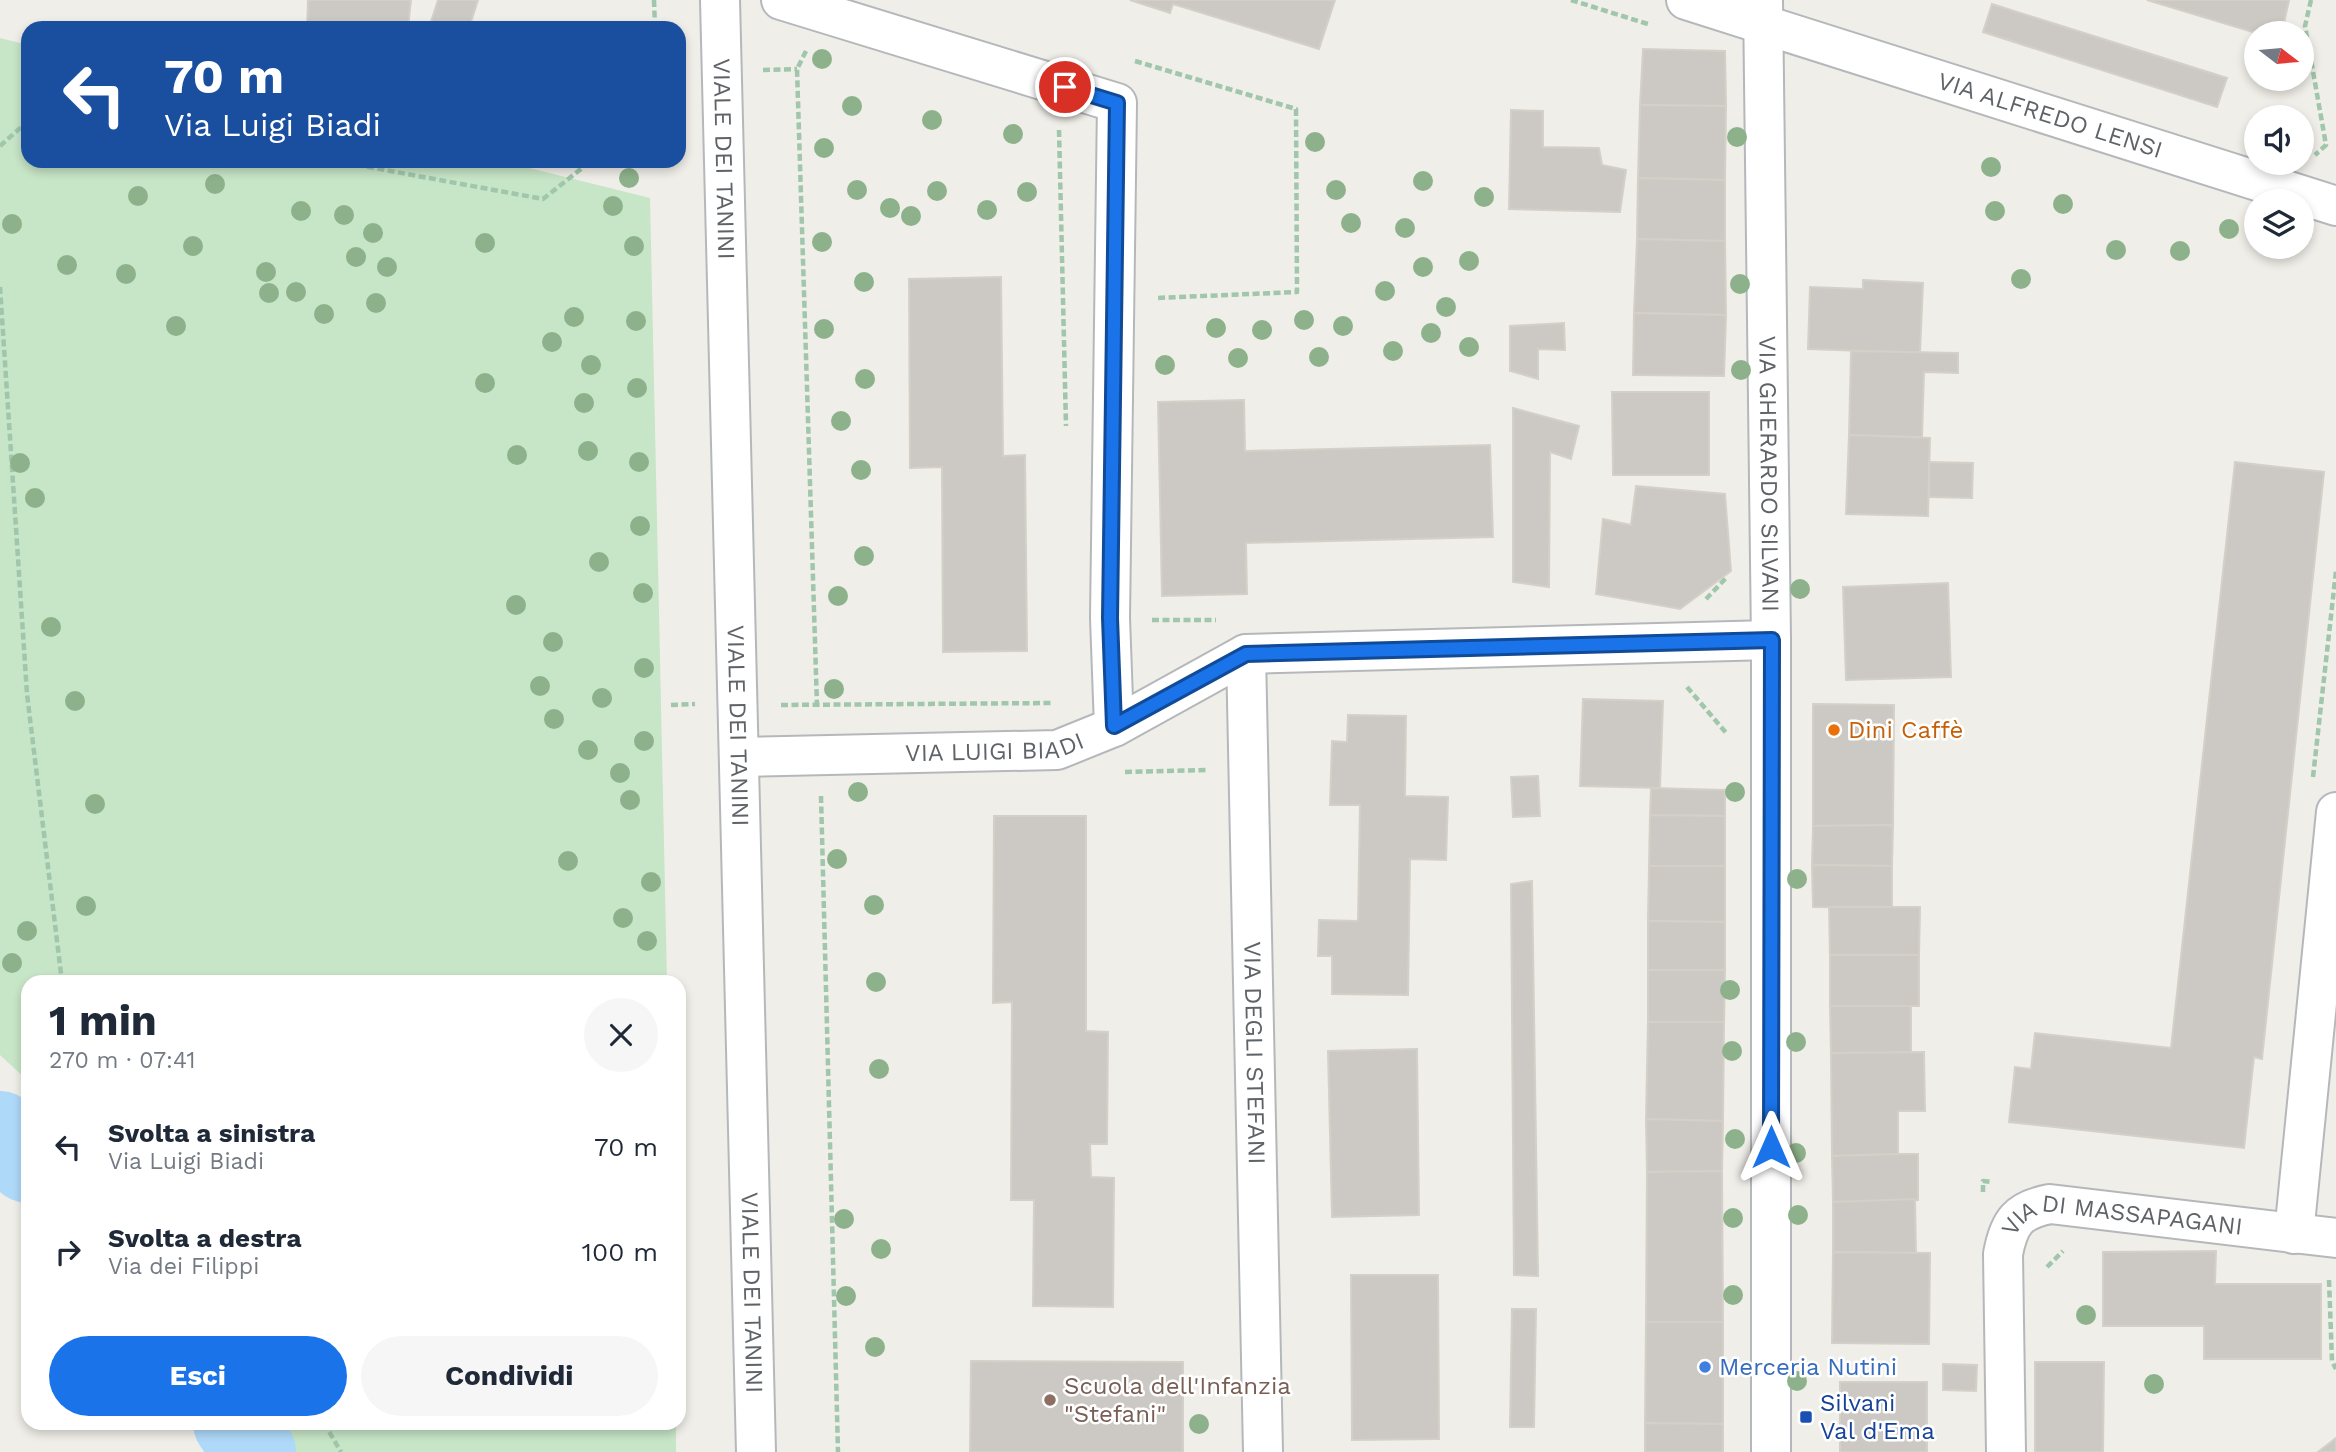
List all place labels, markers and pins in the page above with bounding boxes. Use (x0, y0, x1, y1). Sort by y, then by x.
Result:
pin (1035, 57, 1095, 117)
place label: Dini Caffè (1848, 716, 1963, 744)
marker: Dini Caffè (1826, 722, 1842, 738)
place label: Merceria Nutini (1719, 1353, 1897, 1381)
marker: Merceria Nutini (1697, 1359, 1713, 1375)
place label: Scuola dell'Infanzia "Stefani" (1064, 1372, 1291, 1428)
place label: Silvani Val d'Ema (1820, 1389, 1935, 1445)
marker: Scuola dell'Infanzia "Stefani" (1042, 1392, 1058, 1408)
marker: Silvani Val d'Ema (1798, 1409, 1814, 1425)

